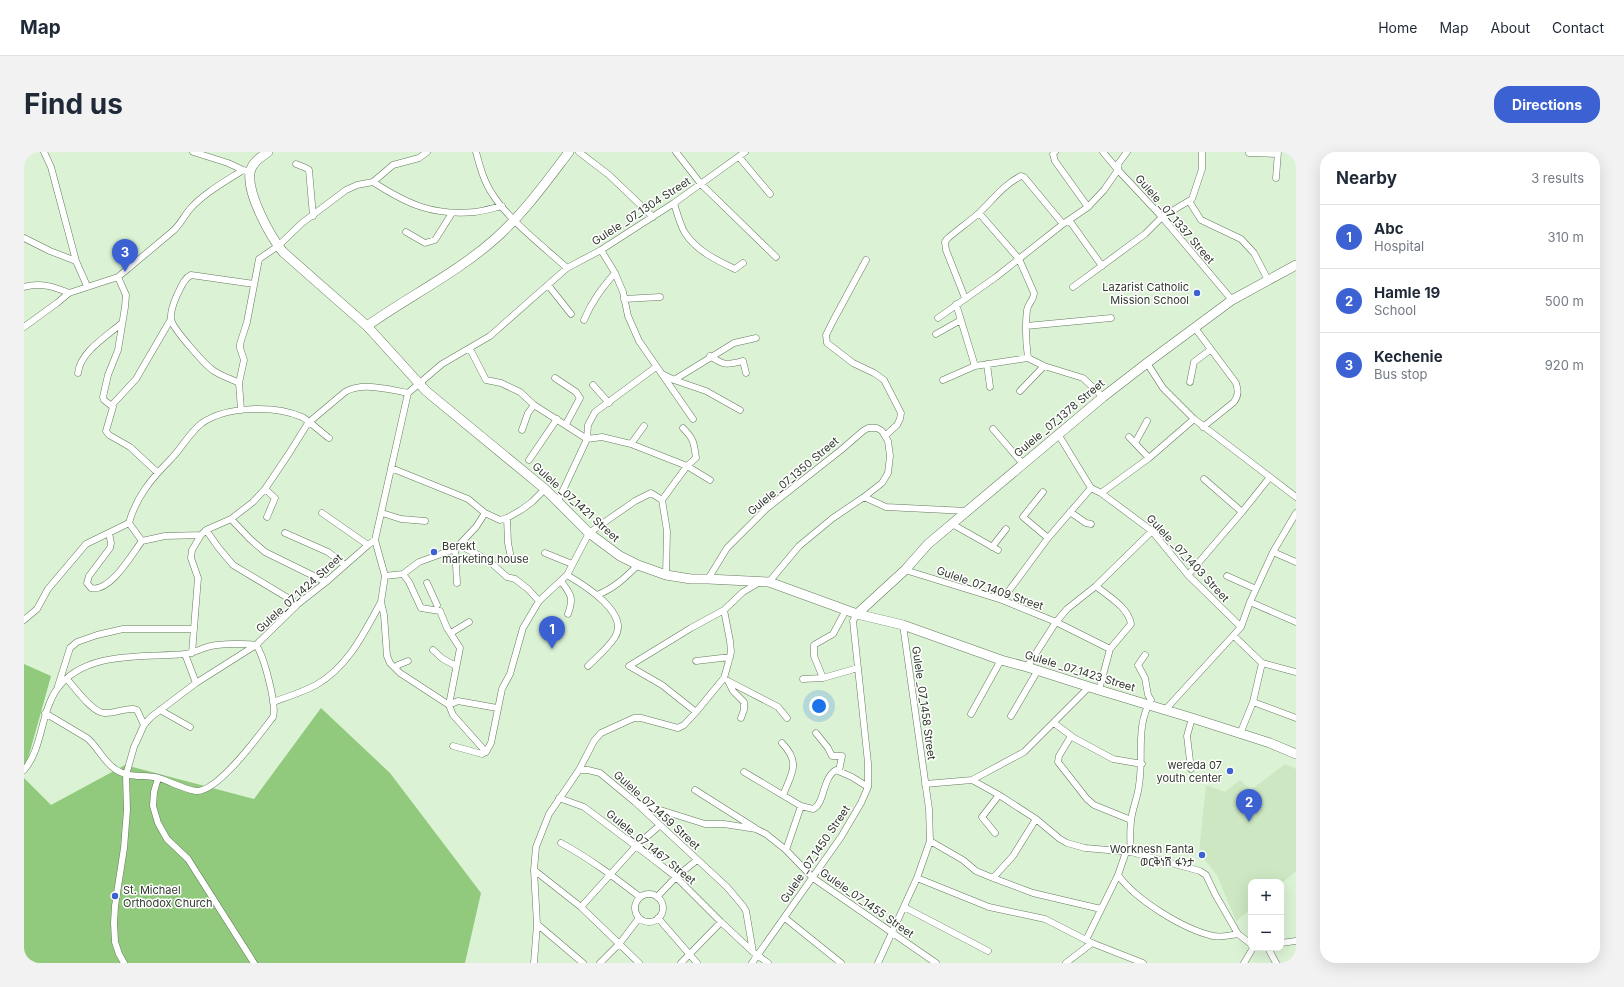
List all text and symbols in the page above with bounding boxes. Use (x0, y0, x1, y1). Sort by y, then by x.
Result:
text: Map (20, 16, 61, 39)
text: Home (1378, 19, 1417, 36)
text: Map (1439, 19, 1469, 36)
text: About (1491, 19, 1530, 36)
text: Contact (1552, 19, 1604, 36)
button: Directions (1494, 86, 1600, 123)
text: Find us (24, 87, 123, 121)
text: Nearby (1336, 168, 1397, 188)
text: 3 results (1531, 170, 1584, 186)
street label: Gulele _07_1337 Street (1132, 171, 1218, 267)
street label: Gulele _07_1304 Street (589, 174, 693, 248)
text: Abc (1374, 219, 1403, 238)
text: 1 (1346, 229, 1352, 245)
text: 310 m (1547, 229, 1584, 245)
text: Hospital (1374, 238, 1424, 254)
pin: 3 (112, 239, 138, 272)
place label: Lazarist Catholic Mission School (1102, 280, 1189, 307)
text: Hamle 19 (1374, 283, 1440, 302)
marker: Lazarist Catholic Mission School (1192, 288, 1202, 298)
text: 2 (1345, 293, 1353, 309)
text: 500 m (1545, 293, 1584, 309)
text: School (1374, 302, 1416, 318)
text: Kechenie (1374, 347, 1443, 366)
text: 3 (1345, 357, 1353, 373)
text: 920 m (1545, 357, 1584, 373)
text: Bus stop (1374, 366, 1427, 382)
street label: Gulele _07_1378 Street (1011, 376, 1107, 460)
street label: Gulele _07_1350 Street (745, 434, 842, 518)
street label: Gulele _07_1421 Street (530, 459, 623, 545)
street label: Gulele _07_1403 Street (1144, 511, 1233, 605)
place label: Berekt marketing house (442, 539, 529, 566)
marker: Berekt marketing house (429, 547, 439, 557)
street label: Gulele_07_1424 Street (253, 550, 346, 636)
street label: Gulele_07_1409 Street (935, 563, 1046, 613)
pin: 1 (539, 616, 565, 649)
street label: Gulele _07_1458 Street (909, 645, 939, 761)
street label: Gulele _07_1423 Street (1023, 648, 1137, 695)
your location (809, 696, 829, 716)
place label: wereda 07 youth center (1156, 758, 1222, 785)
marker: wereda 07 youth center (1225, 766, 1235, 776)
street label: Gulele_07_1459 Street (611, 767, 703, 853)
pin: 2 (1236, 789, 1262, 822)
street label: Gulele _07_1450 Street (777, 802, 853, 906)
street label: Gulele_07_1467 Street (603, 807, 699, 888)
place label: Worknesh Fanta ወርቅነሽ ፋንታ (1110, 842, 1194, 869)
marker: Worknesh Fanta ወርቅነሽ ፋንታ (1197, 850, 1207, 860)
street label: Gulele_07_1455 Street (817, 865, 917, 941)
map controls (1248, 879, 1284, 951)
button: + (1248, 879, 1284, 915)
place label: St. Michael Orthodox Church (123, 883, 212, 910)
marker: St. Michael Orthodox Church (110, 891, 120, 901)
button: − (1248, 915, 1284, 951)

